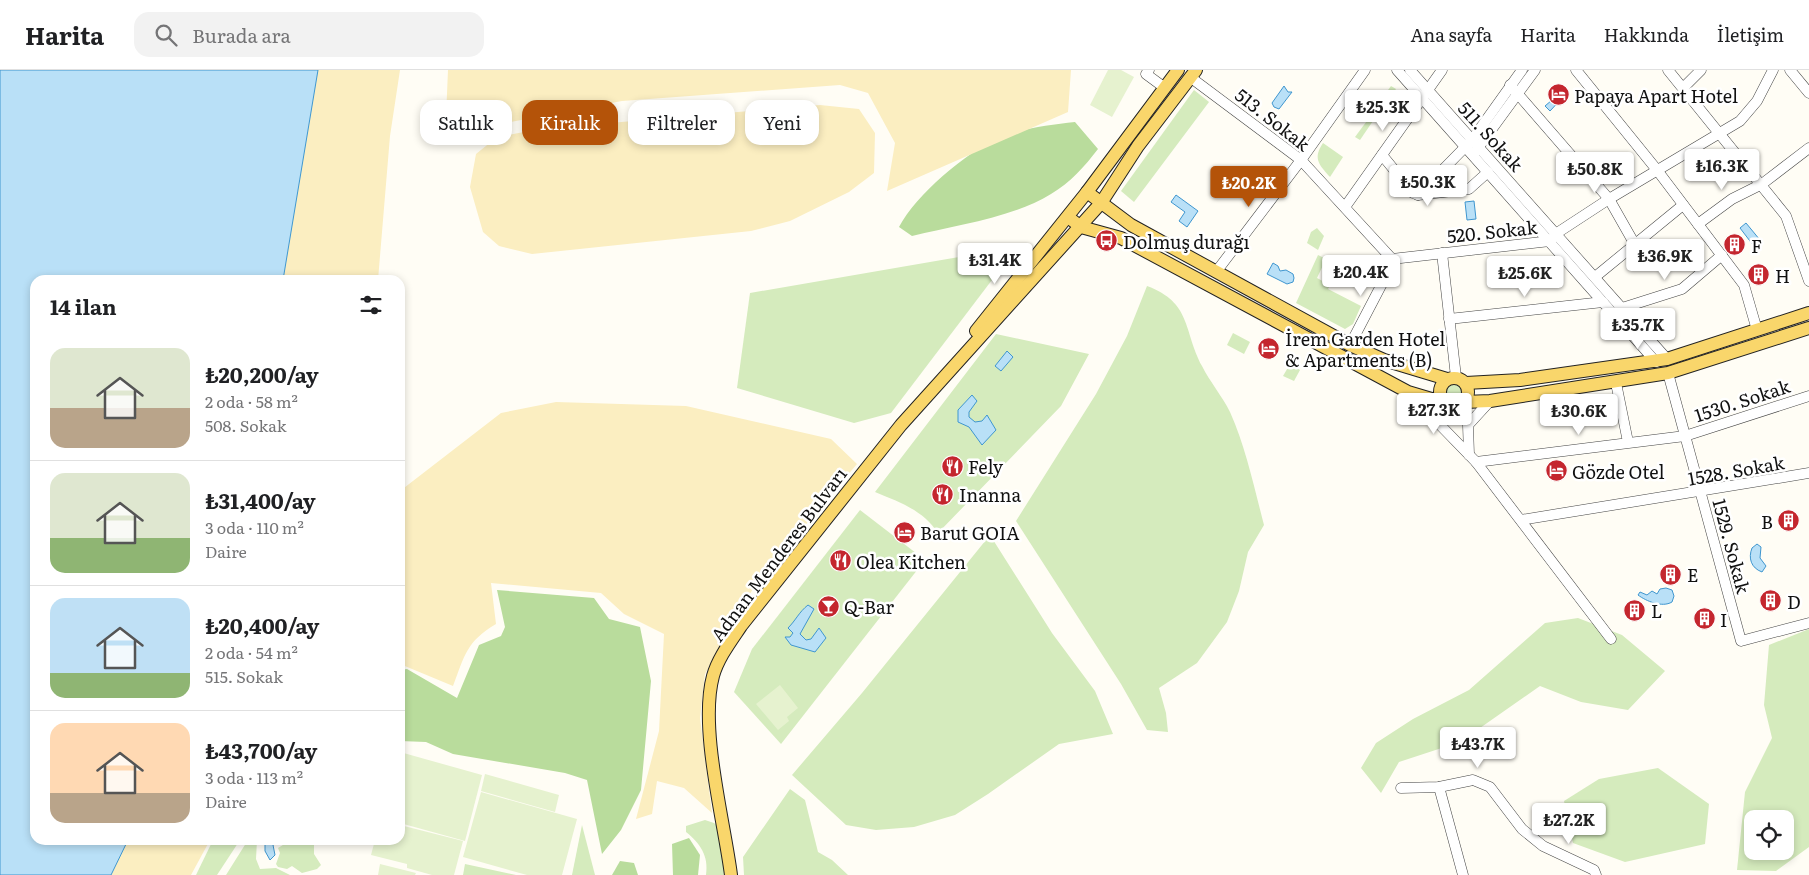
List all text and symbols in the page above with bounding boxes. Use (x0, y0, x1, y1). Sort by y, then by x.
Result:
search box (134, 12, 484, 57)
text: Harita (25, 17, 104, 52)
icon: search (152, 21, 180, 49)
text: Burada ara (192, 21, 291, 49)
text: Ana sayfa (1410, 21, 1492, 48)
text: Harita (1520, 21, 1576, 48)
text: Hakkında (1604, 21, 1689, 48)
text: İletişim (1717, 21, 1784, 48)
street label: 513. Sokak (1230, 81, 1317, 158)
place label: Papaya Apart Hotel (1574, 82, 1738, 109)
hotel icon: Papaya Apart Hotel (1546, 83, 1570, 107)
pin: ₺25.3K (1342, 90, 1424, 132)
text: ₺25.3K (1356, 94, 1410, 118)
street label: 511. Sokak (1452, 95, 1531, 178)
chip: Satılık (420, 100, 512, 145)
chip: Kiralık (522, 100, 618, 145)
chip: Filtreler (628, 100, 735, 145)
chip: Yeni (745, 100, 819, 145)
pin: ₺16.3K (1681, 148, 1763, 191)
pin: ₺50.8K (1554, 152, 1636, 194)
text: ₺16.3K (1695, 153, 1749, 177)
text: ₺50.8K (1567, 156, 1623, 180)
pin: ₺50.3K (1387, 164, 1469, 207)
pin: ₺20.2K (1208, 166, 1290, 208)
text: ₺50.3K (1400, 169, 1456, 193)
text: ₺20.2K (1221, 170, 1277, 194)
street label: 520. Sokak (1445, 213, 1540, 249)
place label: Dolmuş durağı (1123, 228, 1250, 255)
bus stop icon: Dolmuş durağı (1095, 229, 1119, 253)
place label: F (1751, 232, 1762, 259)
building icon: F (1723, 233, 1747, 257)
pin: ₺36.9K (1624, 238, 1706, 281)
pin: ₺31.4K (954, 242, 1036, 285)
text: ₺36.9K (1637, 243, 1693, 267)
text: ₺31.4K (969, 247, 1021, 271)
pin: ₺20.4K (1320, 254, 1402, 297)
pin: ₺25.6K (1484, 256, 1566, 298)
text: ₺20.4K (1333, 259, 1389, 283)
text: ₺25.6K (1498, 260, 1552, 284)
place label: H (1775, 262, 1790, 289)
building icon: H (1747, 263, 1771, 287)
text: 14 ilan (50, 290, 117, 321)
icon: filters (357, 291, 385, 319)
pin: ₺35.7K (1597, 308, 1679, 350)
text: ₺35.7K (1611, 312, 1665, 336)
place label: İrem Garden Hotel & Apartments (B) (1285, 325, 1445, 373)
hotel icon: İrem Garden Hotel & Apartments (B) (1257, 336, 1281, 360)
text: ₺20,200/ay (205, 358, 319, 389)
icon: home (90, 368, 150, 428)
street label: 1530. Sokak (1691, 372, 1794, 428)
text: 2 oda · 58 m² (205, 389, 298, 413)
pin: ₺27.3K (1393, 392, 1475, 435)
pin: ₺30.6K (1538, 394, 1620, 436)
text: ₺27.3K (1408, 397, 1460, 421)
text: ₺30.6K (1551, 398, 1607, 422)
text: 508. Sokak (205, 413, 287, 437)
street label: 1528. Sokak (1686, 448, 1787, 492)
place label: Fely (968, 453, 1004, 480)
restaurant icon: Fely (940, 454, 964, 478)
place label: Gözde Otel (1572, 458, 1664, 485)
hotel icon: Gözde Otel (1544, 459, 1568, 483)
street label: Adnan Menderes Bulvarı (703, 461, 853, 647)
place label: Inanna (959, 481, 1021, 508)
restaurant icon: Inanna (931, 482, 955, 506)
text: ₺31,400/ay (205, 484, 316, 515)
icon: home (90, 493, 150, 553)
street label: 1529. Sokak (1706, 496, 1758, 597)
place label: B (1761, 508, 1773, 535)
building icon: B (1777, 509, 1801, 533)
text: 3 oda · 110 m² (205, 515, 304, 539)
place label: Barut GOIA (920, 519, 1019, 546)
hotel icon: Barut GOIA (892, 520, 916, 544)
text: Daire (205, 539, 247, 563)
place label: Olea Kitchen (856, 548, 966, 575)
restaurant icon: Olea Kitchen (828, 549, 852, 573)
place label: E (1687, 561, 1698, 588)
building icon: E (1659, 562, 1683, 586)
place label: D (1787, 588, 1801, 615)
building icon: D (1759, 589, 1783, 613)
place label: Q-Bar (844, 593, 894, 620)
bar icon: Q-Bar (816, 594, 840, 618)
place label: L (1651, 597, 1662, 624)
building icon: L (1623, 598, 1647, 622)
place label: I (1720, 606, 1727, 633)
building icon: I (1692, 607, 1716, 631)
text: ₺20,400/ay (205, 609, 319, 640)
icon: home (90, 618, 150, 678)
text: 2 oda · 54 m² (205, 640, 298, 664)
text: 515. Sokak (205, 664, 283, 688)
pin: ₺43.7K (1437, 726, 1519, 769)
text: ₺43.7K (1451, 731, 1505, 755)
text: ₺43,700/ay (205, 734, 317, 765)
icon: home (90, 743, 150, 803)
text: 3 oda · 113 m² (205, 765, 303, 789)
text: Daire (205, 789, 247, 813)
pin: ₺27.2K (1528, 802, 1610, 845)
text: ₺27.2K (1543, 807, 1595, 831)
map controls (1744, 810, 1794, 860)
button: locate (1744, 810, 1794, 860)

